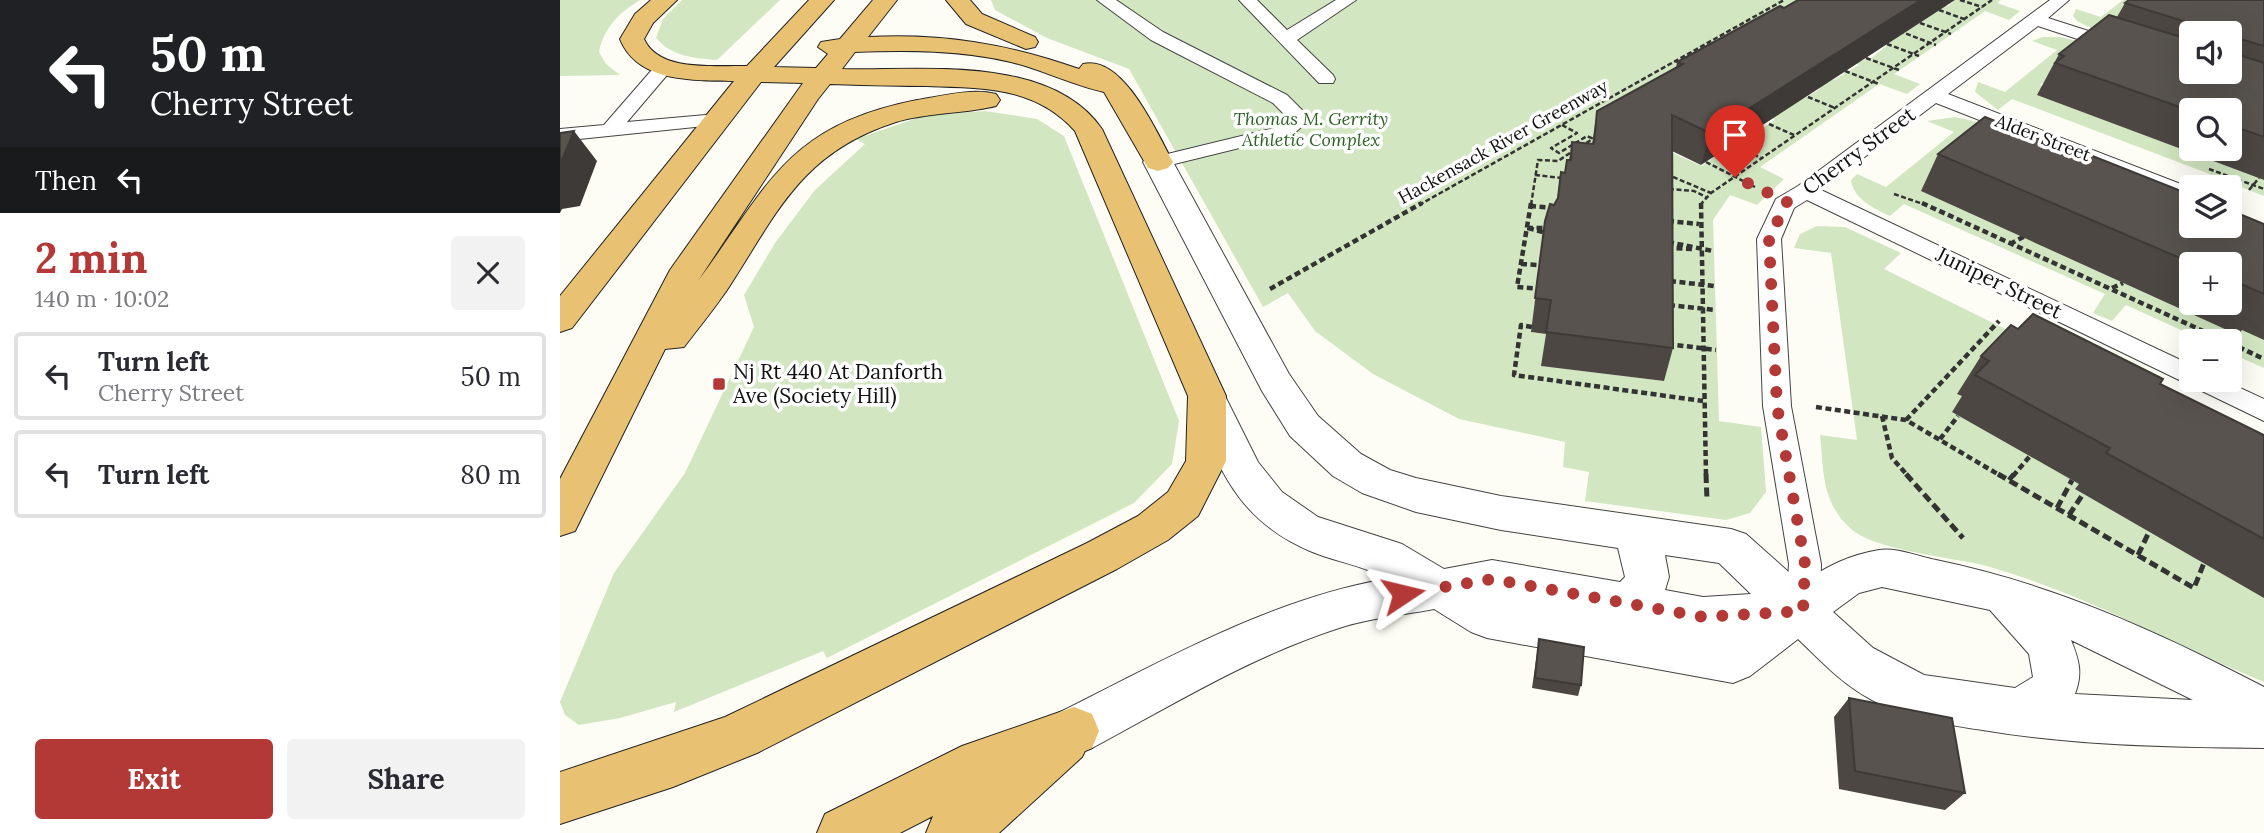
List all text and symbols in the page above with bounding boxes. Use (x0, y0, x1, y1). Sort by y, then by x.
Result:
map controls (2179, 21, 2242, 392)
button: sound (2179, 21, 2242, 84)
text: 50 m (150, 22, 266, 84)
icon: left (35, 28, 126, 119)
street label: Hackensack River Greenway (1394, 74, 1612, 209)
text: Cherry Street (150, 83, 353, 124)
button: search (2179, 98, 2242, 161)
street label: Cherry Street (1797, 100, 1921, 201)
pin (1705, 105, 1765, 177)
park label: Thomas M. Gerrity Athletic Complex (1234, 107, 1388, 151)
street label: Alder Street (1991, 108, 2094, 166)
icon: arrive (1716, 116, 1754, 154)
icon: left (111, 161, 149, 199)
text: Then (35, 164, 97, 197)
button: layers (2179, 175, 2242, 238)
text: 2 min (35, 231, 148, 285)
button: close (451, 236, 525, 310)
street label: Juniper Street (1931, 240, 2068, 325)
button: + (2179, 252, 2242, 315)
text: 140 m · 10:02 (35, 284, 169, 313)
button: − (2179, 329, 2242, 392)
text: Turn left (98, 345, 209, 378)
icon: left (39, 357, 77, 395)
place label: Nj Rt 440 At Danforth Ave (Society Hill) (732, 358, 943, 409)
text: 50 m (461, 360, 521, 393)
marker: Nj Rt 440 At Danforth Ave (Society Hill) (711, 376, 727, 392)
text: Cherry Street (98, 378, 244, 407)
icon: left (39, 455, 77, 493)
text: Turn left (98, 458, 209, 491)
text: 80 m (460, 458, 521, 491)
position arrow (1366, 557, 1440, 631)
button: Exit (35, 739, 273, 819)
button: Share (287, 739, 525, 819)

